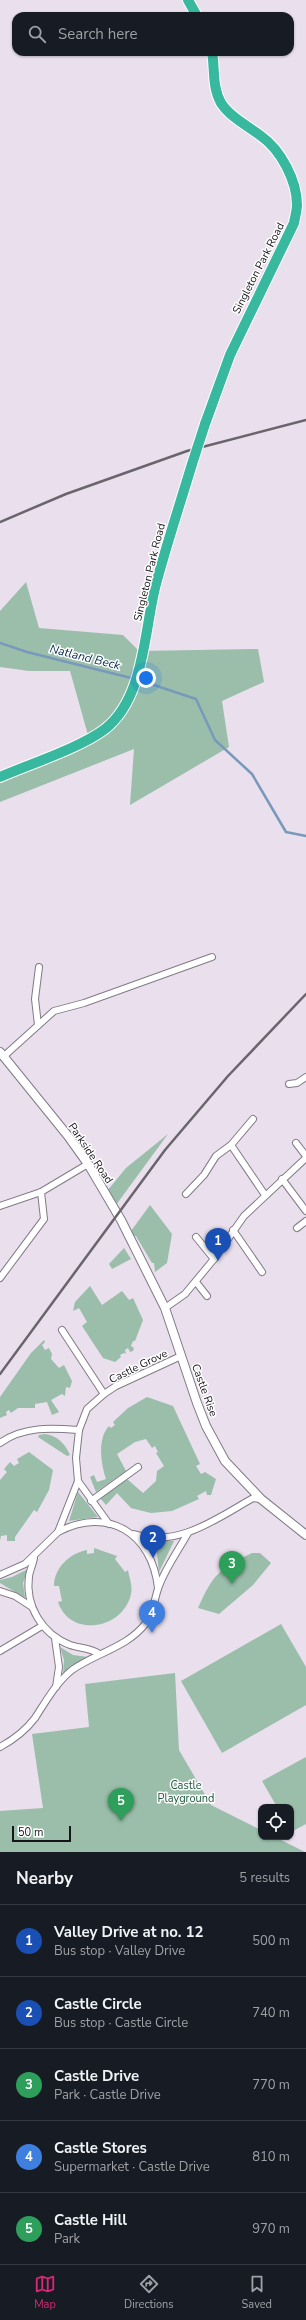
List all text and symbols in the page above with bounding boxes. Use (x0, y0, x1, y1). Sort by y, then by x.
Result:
search box (12, 12, 294, 56)
icon: search (26, 23, 48, 45)
text: Search here (58, 24, 138, 44)
street label: Singleton Park Road (229, 220, 288, 316)
street label: Singleton Park Road (130, 522, 169, 623)
water label: Natland Beck (48, 640, 123, 674)
your location (136, 668, 156, 688)
street label: Parkside Road (65, 1120, 116, 1187)
pin: 1 (205, 1228, 231, 1261)
street label: Castle Grove (106, 1346, 170, 1387)
street label: Castle Rise (188, 1362, 221, 1419)
pin: 2 (140, 1525, 166, 1558)
pin: 3 (219, 1551, 245, 1584)
pin: 4 (139, 1600, 165, 1633)
park label: Castle Playground (158, 1778, 214, 1806)
pin: 5 (108, 1788, 134, 1821)
map controls (258, 1804, 294, 1840)
button: locate (258, 1804, 294, 1840)
scale bar (12, 1824, 71, 1843)
text: 50 m (18, 1825, 43, 1840)
text: Nearby (16, 1867, 73, 1890)
text: 5 results (239, 1869, 290, 1887)
text: Valley Drive at no. 12 (54, 1922, 203, 1942)
text: 1 (25, 1932, 33, 1950)
text: 500 m (252, 1932, 290, 1950)
text: Bus stop · Valley Drive (54, 1942, 185, 1960)
text: Castle Circle (54, 1994, 142, 2014)
text: 2 (25, 2004, 33, 2022)
text: 740 m (252, 2004, 290, 2022)
text: Bus stop · Castle Circle (54, 2014, 188, 2032)
text: Castle Drive (54, 2066, 139, 2086)
text: 3 (25, 2076, 33, 2094)
text: 770 m (252, 2076, 290, 2094)
text: Park · Castle Drive (54, 2086, 161, 2104)
text: Castle Stores (54, 2138, 147, 2158)
text: 4 (25, 2148, 33, 2166)
text: 810 m (252, 2148, 290, 2166)
text: Supermarket · Castle Drive (54, 2158, 210, 2176)
text: Castle Hill (54, 2210, 127, 2230)
text: 5 (25, 2220, 33, 2238)
text: 970 m (252, 2220, 290, 2238)
text: Park (54, 2230, 80, 2248)
tab: Map (34, 2273, 56, 2312)
tab: Directions (124, 2273, 174, 2312)
tab: Saved (242, 2273, 272, 2312)

